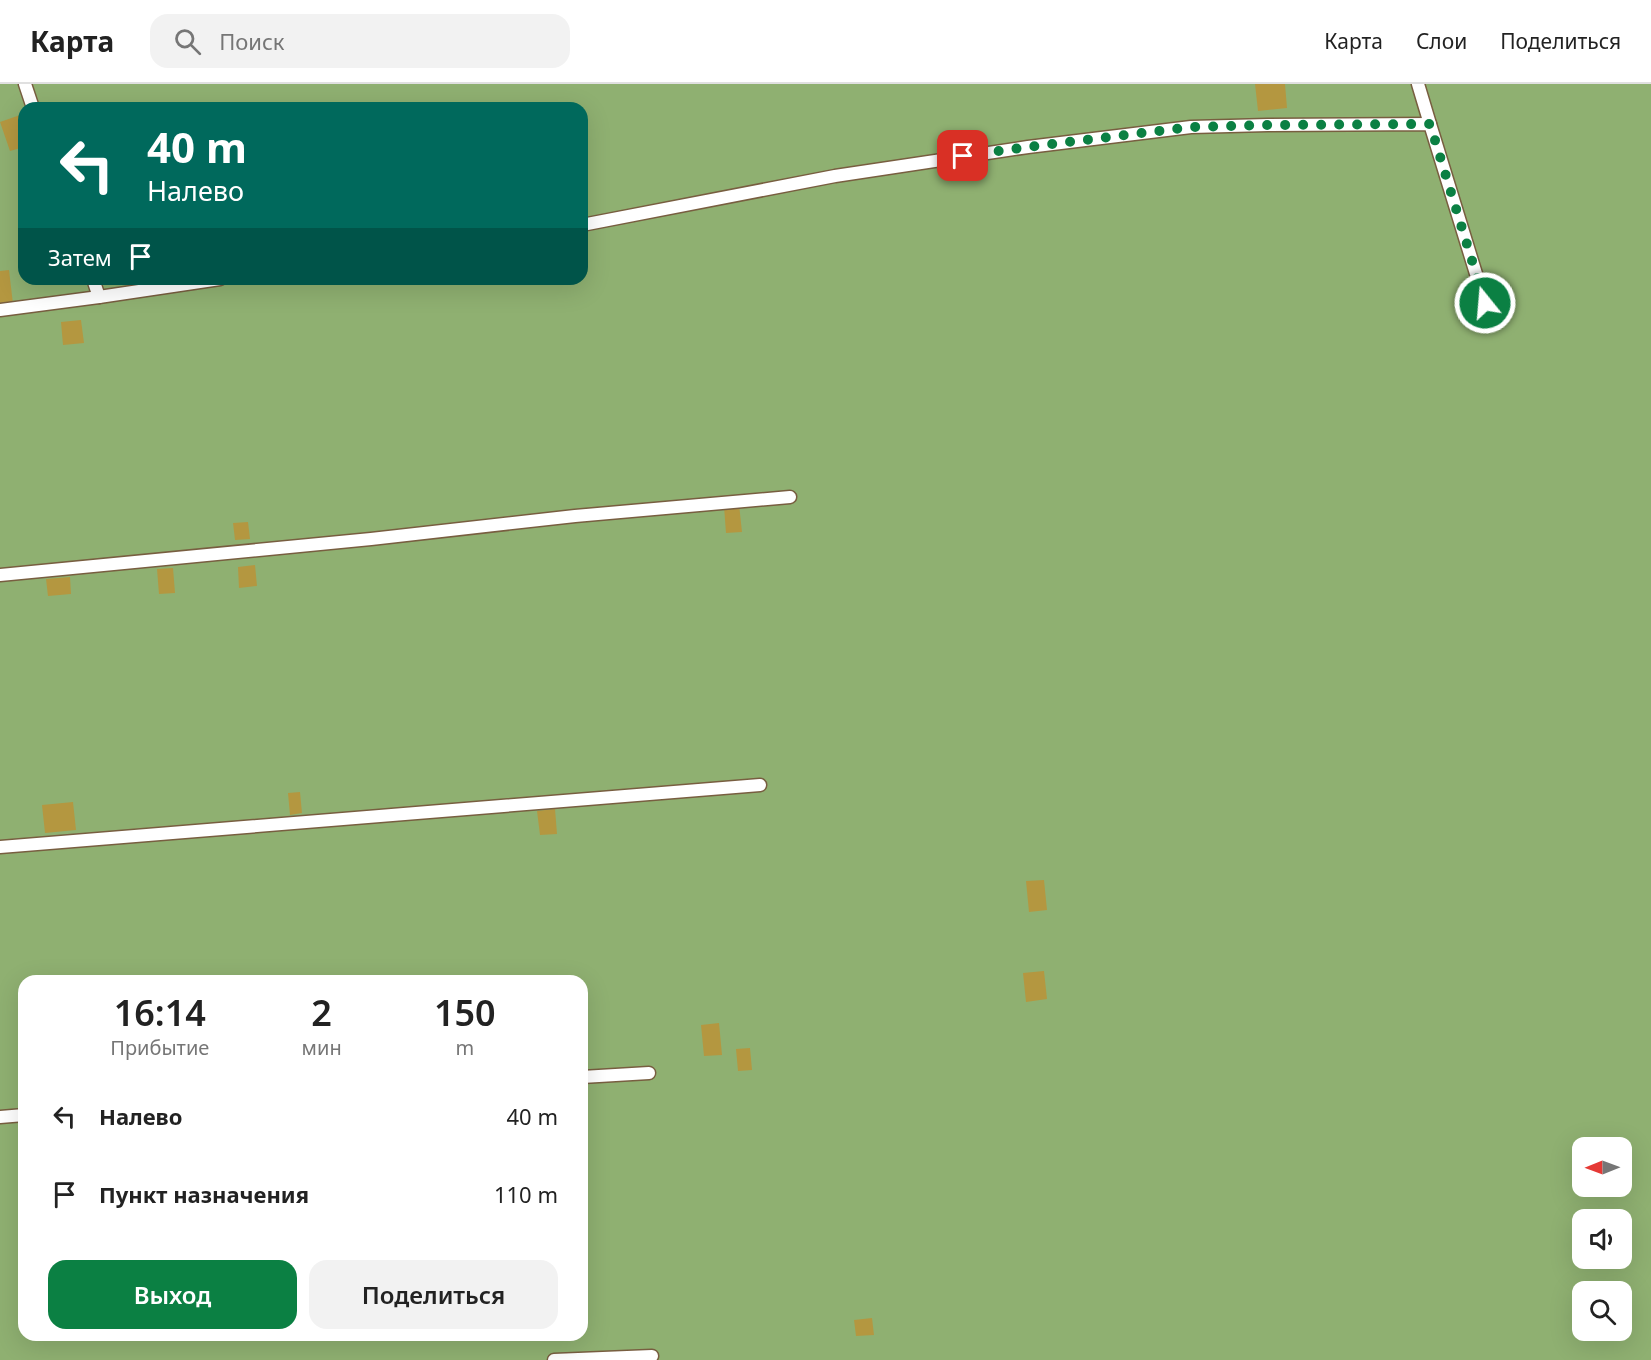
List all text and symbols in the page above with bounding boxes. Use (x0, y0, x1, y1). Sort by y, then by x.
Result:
search box (150, 14, 570, 68)
text: Карта (30, 22, 114, 60)
icon: search (171, 25, 204, 58)
text: Поиск (219, 26, 285, 56)
text: Карта (1324, 27, 1383, 55)
text: Слои (1416, 27, 1467, 55)
text: Поделиться (1500, 27, 1621, 55)
text: 40 m (147, 118, 247, 175)
icon: left (48, 126, 126, 204)
pin (937, 130, 988, 181)
icon: arrive (946, 139, 979, 172)
text: Налево (147, 172, 244, 209)
icon: arrive (124, 240, 157, 273)
text: Затем (48, 242, 112, 272)
position arrow (1453, 271, 1517, 335)
text: 16:14 (114, 988, 206, 1037)
text: 2 (311, 988, 332, 1037)
text: 150 (434, 988, 496, 1037)
text: Прибытие (110, 1034, 209, 1061)
text: мин (302, 1034, 342, 1061)
text: m (455, 1034, 474, 1061)
icon: left (48, 1100, 81, 1133)
text: Налево (99, 1101, 182, 1131)
text: 40 m (507, 1101, 558, 1131)
north arrow (1572, 1137, 1632, 1197)
map controls (1572, 1137, 1632, 1341)
icon: arrive (48, 1178, 81, 1211)
text: Пункт назначения (99, 1179, 309, 1209)
text: 110 m (494, 1179, 558, 1209)
button: sound (1572, 1209, 1632, 1269)
button: Выход (48, 1260, 297, 1329)
button: Поделиться (309, 1260, 558, 1329)
button: search (1572, 1281, 1632, 1341)

